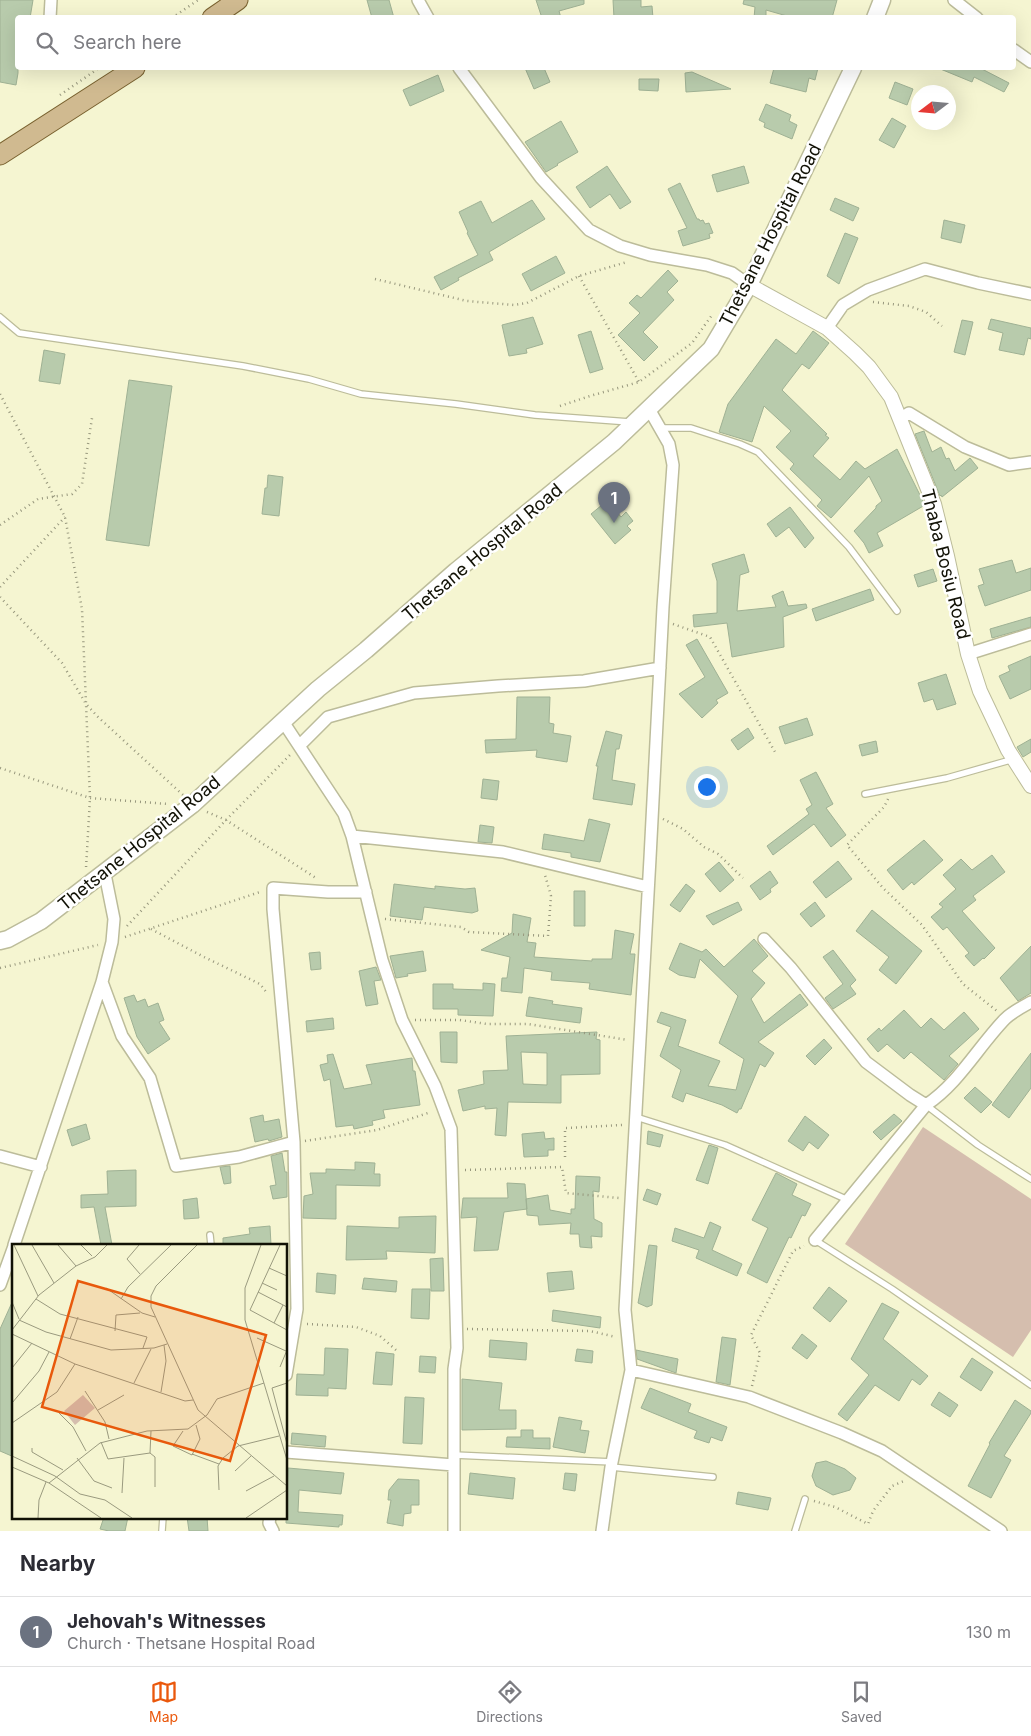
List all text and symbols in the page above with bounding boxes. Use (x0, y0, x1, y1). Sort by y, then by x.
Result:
search box (15, 15, 1016, 70)
icon: search (33, 29, 61, 57)
text: Search here (73, 31, 182, 54)
north arrow (911, 85, 956, 130)
street label: Thetsane Hospital Road (715, 140, 825, 330)
street label: Thetsane Hospital Road (398, 479, 566, 625)
pin: 1 (598, 482, 630, 523)
street label: Thaba Bosiu Road (917, 487, 975, 641)
street label: Thetsane Hospital Road (54, 771, 224, 915)
your location (694, 774, 720, 800)
inset map (12, 1244, 288, 1518)
text: Nearby (20, 1551, 95, 1576)
text: Jehovah's Witnesses (67, 1610, 266, 1633)
text: 1 (33, 1622, 39, 1642)
text: 130 m (966, 1622, 1011, 1642)
text: Church · Thetsane Hospital Road (67, 1633, 315, 1653)
tab: Map (149, 1678, 178, 1725)
tab: Directions (476, 1678, 543, 1725)
tab: Saved (841, 1678, 882, 1725)

